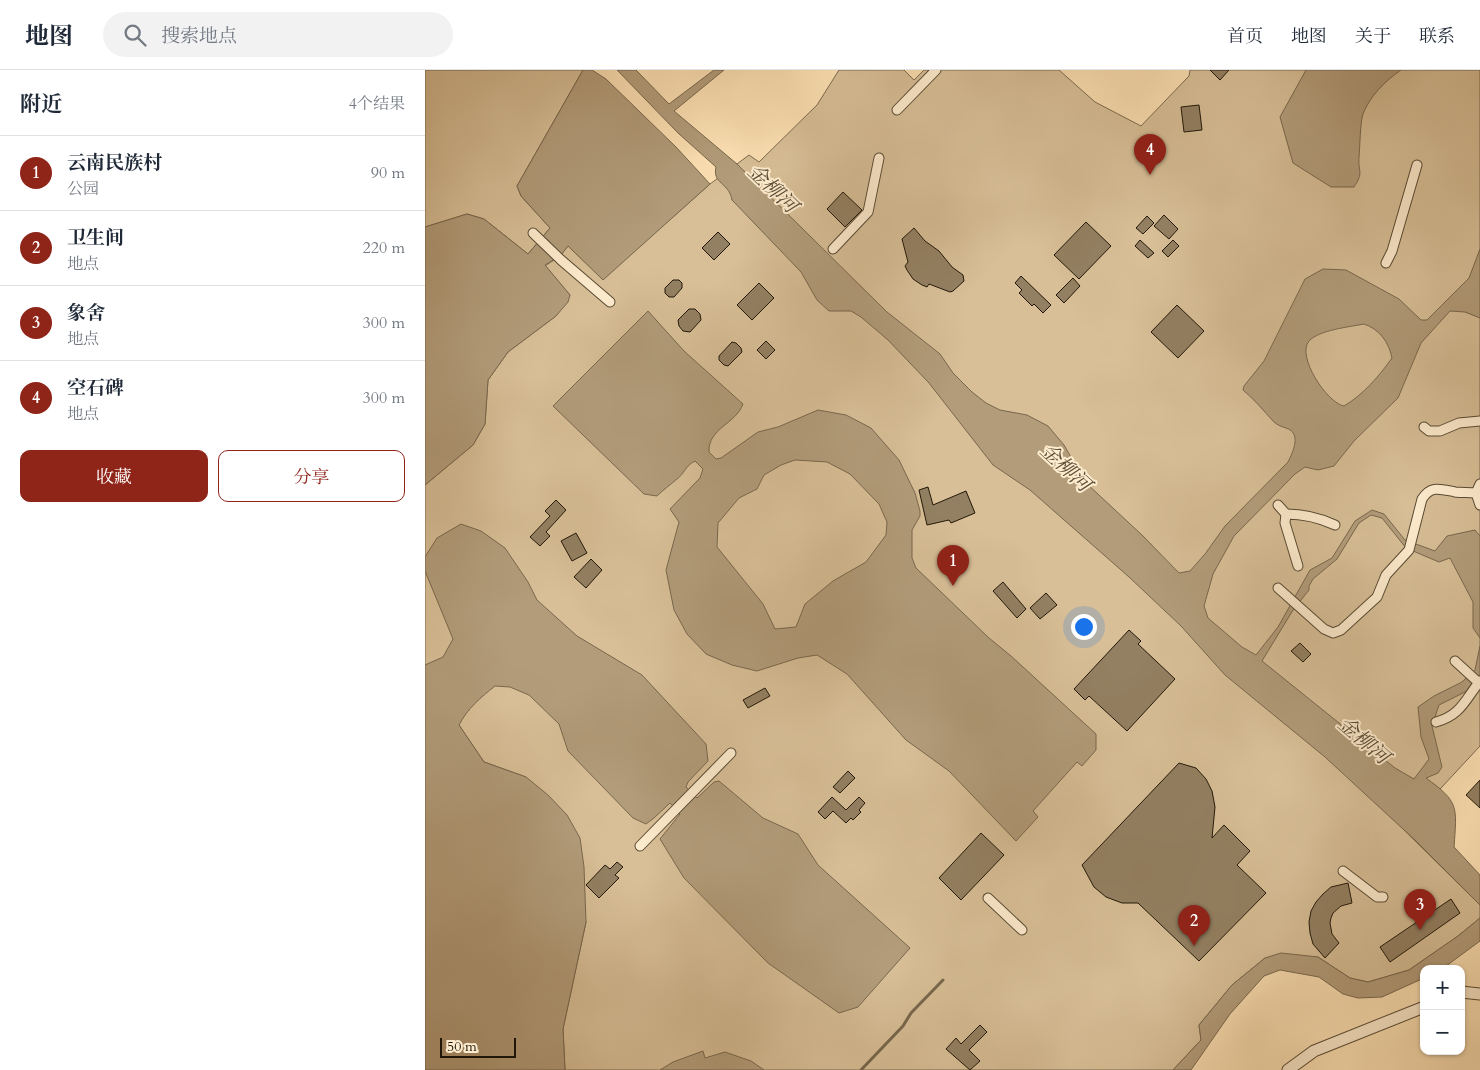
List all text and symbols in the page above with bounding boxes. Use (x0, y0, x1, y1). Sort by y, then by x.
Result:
search box (103, 12, 453, 57)
text: 地图 (25, 20, 73, 53)
icon: search (121, 21, 149, 49)
text: 搜索地点 (161, 23, 237, 49)
text: 首页 (1227, 24, 1263, 49)
text: 地图 (1291, 24, 1327, 49)
text: 关于 (1355, 24, 1391, 49)
text: 联系 (1419, 24, 1455, 49)
text: 附近 (20, 90, 62, 119)
text: 4个结果 (349, 93, 405, 115)
pin: 4 (1134, 134, 1166, 175)
text: 云南民族村 (67, 150, 162, 176)
water label: 金柳河 (742, 158, 806, 221)
text: 1 (32, 162, 40, 184)
text: 90 m (371, 162, 405, 184)
text: 公园 (67, 178, 99, 200)
text: 卫生间 (67, 225, 124, 251)
text: 2 (32, 237, 40, 259)
text: 220 m (363, 237, 405, 259)
text: 地点 (67, 253, 99, 275)
text: 象舍 (67, 300, 105, 326)
text: 3 (32, 312, 40, 334)
text: 300 m (363, 312, 405, 334)
text: 地点 (67, 328, 99, 350)
text: 空石碑 (67, 375, 124, 401)
text: 4 (32, 387, 40, 409)
text: 300 m (363, 387, 405, 409)
text: 地点 (67, 403, 99, 425)
water label: 金柳河 (1035, 437, 1099, 500)
button: 收藏 (20, 450, 208, 502)
button: 分享 (218, 450, 405, 502)
pin: 1 (937, 545, 969, 586)
your location (1071, 614, 1097, 640)
water label: 金柳河 (1332, 711, 1397, 772)
pin: 3 (1404, 889, 1436, 930)
pin: 2 (1178, 905, 1210, 946)
map controls (1420, 965, 1465, 1055)
button: + (1420, 965, 1465, 1010)
button: − (1420, 1010, 1465, 1055)
scale bar (440, 1035, 516, 1058)
text: 50 m (447, 1037, 477, 1056)

